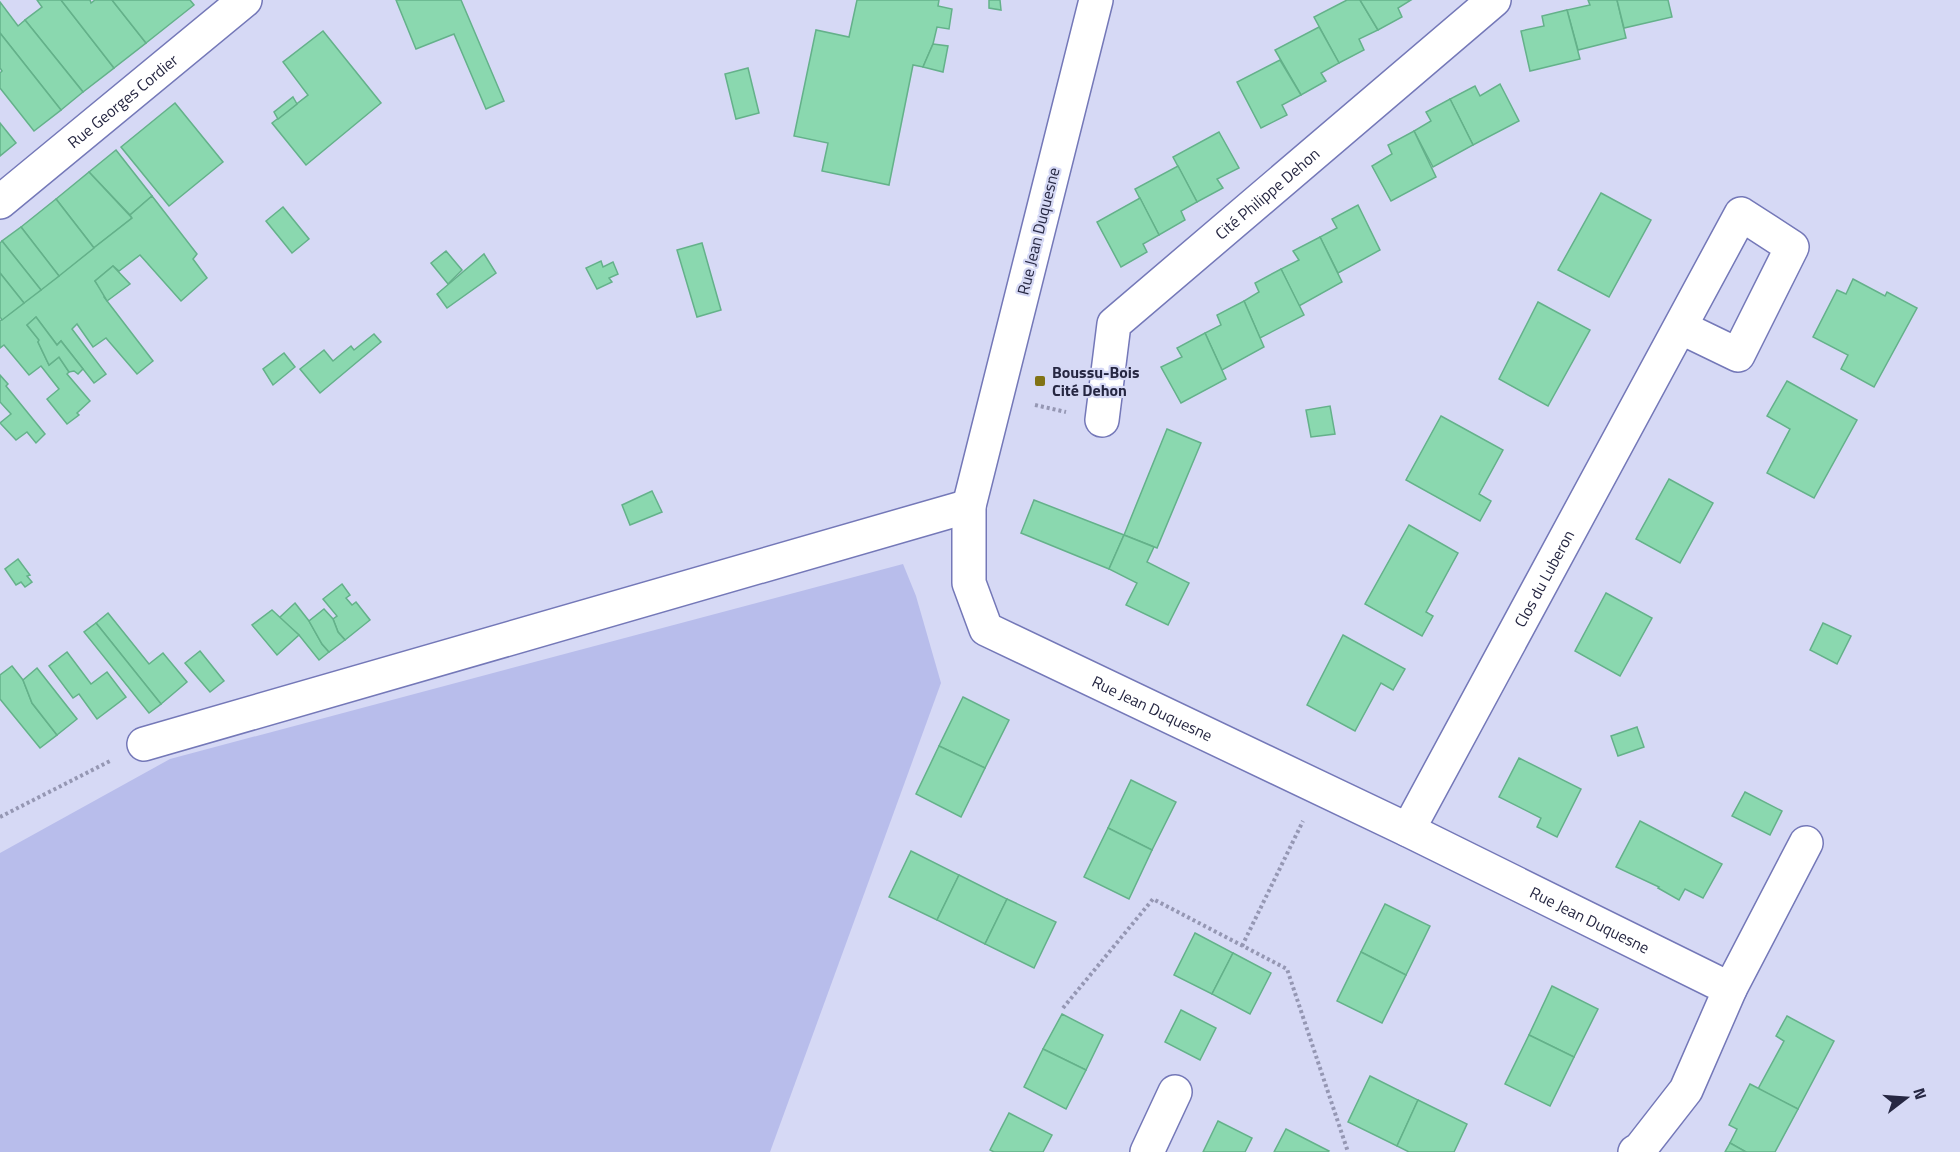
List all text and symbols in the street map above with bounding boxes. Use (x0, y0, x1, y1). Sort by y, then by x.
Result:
street label: Rue Georges Cordier (62, 48, 184, 154)
street label: Cité Philippe Dehon (1210, 142, 1325, 245)
street label: Rue Jean Duquesne (1011, 165, 1065, 297)
place label: Boussu-Bois Cité Dehon (1052, 360, 1140, 402)
marker: Boussu-Bois Cité Dehon (1033, 374, 1047, 388)
street label: Clos du Luberon (1508, 525, 1580, 631)
street label: Rue Jean Duquesne (1088, 669, 1217, 747)
street label: Rue Jean Duquesne (1526, 880, 1654, 960)
north arrow (1876, 1068, 1936, 1128)
text: N (1907, 1085, 1933, 1102)

